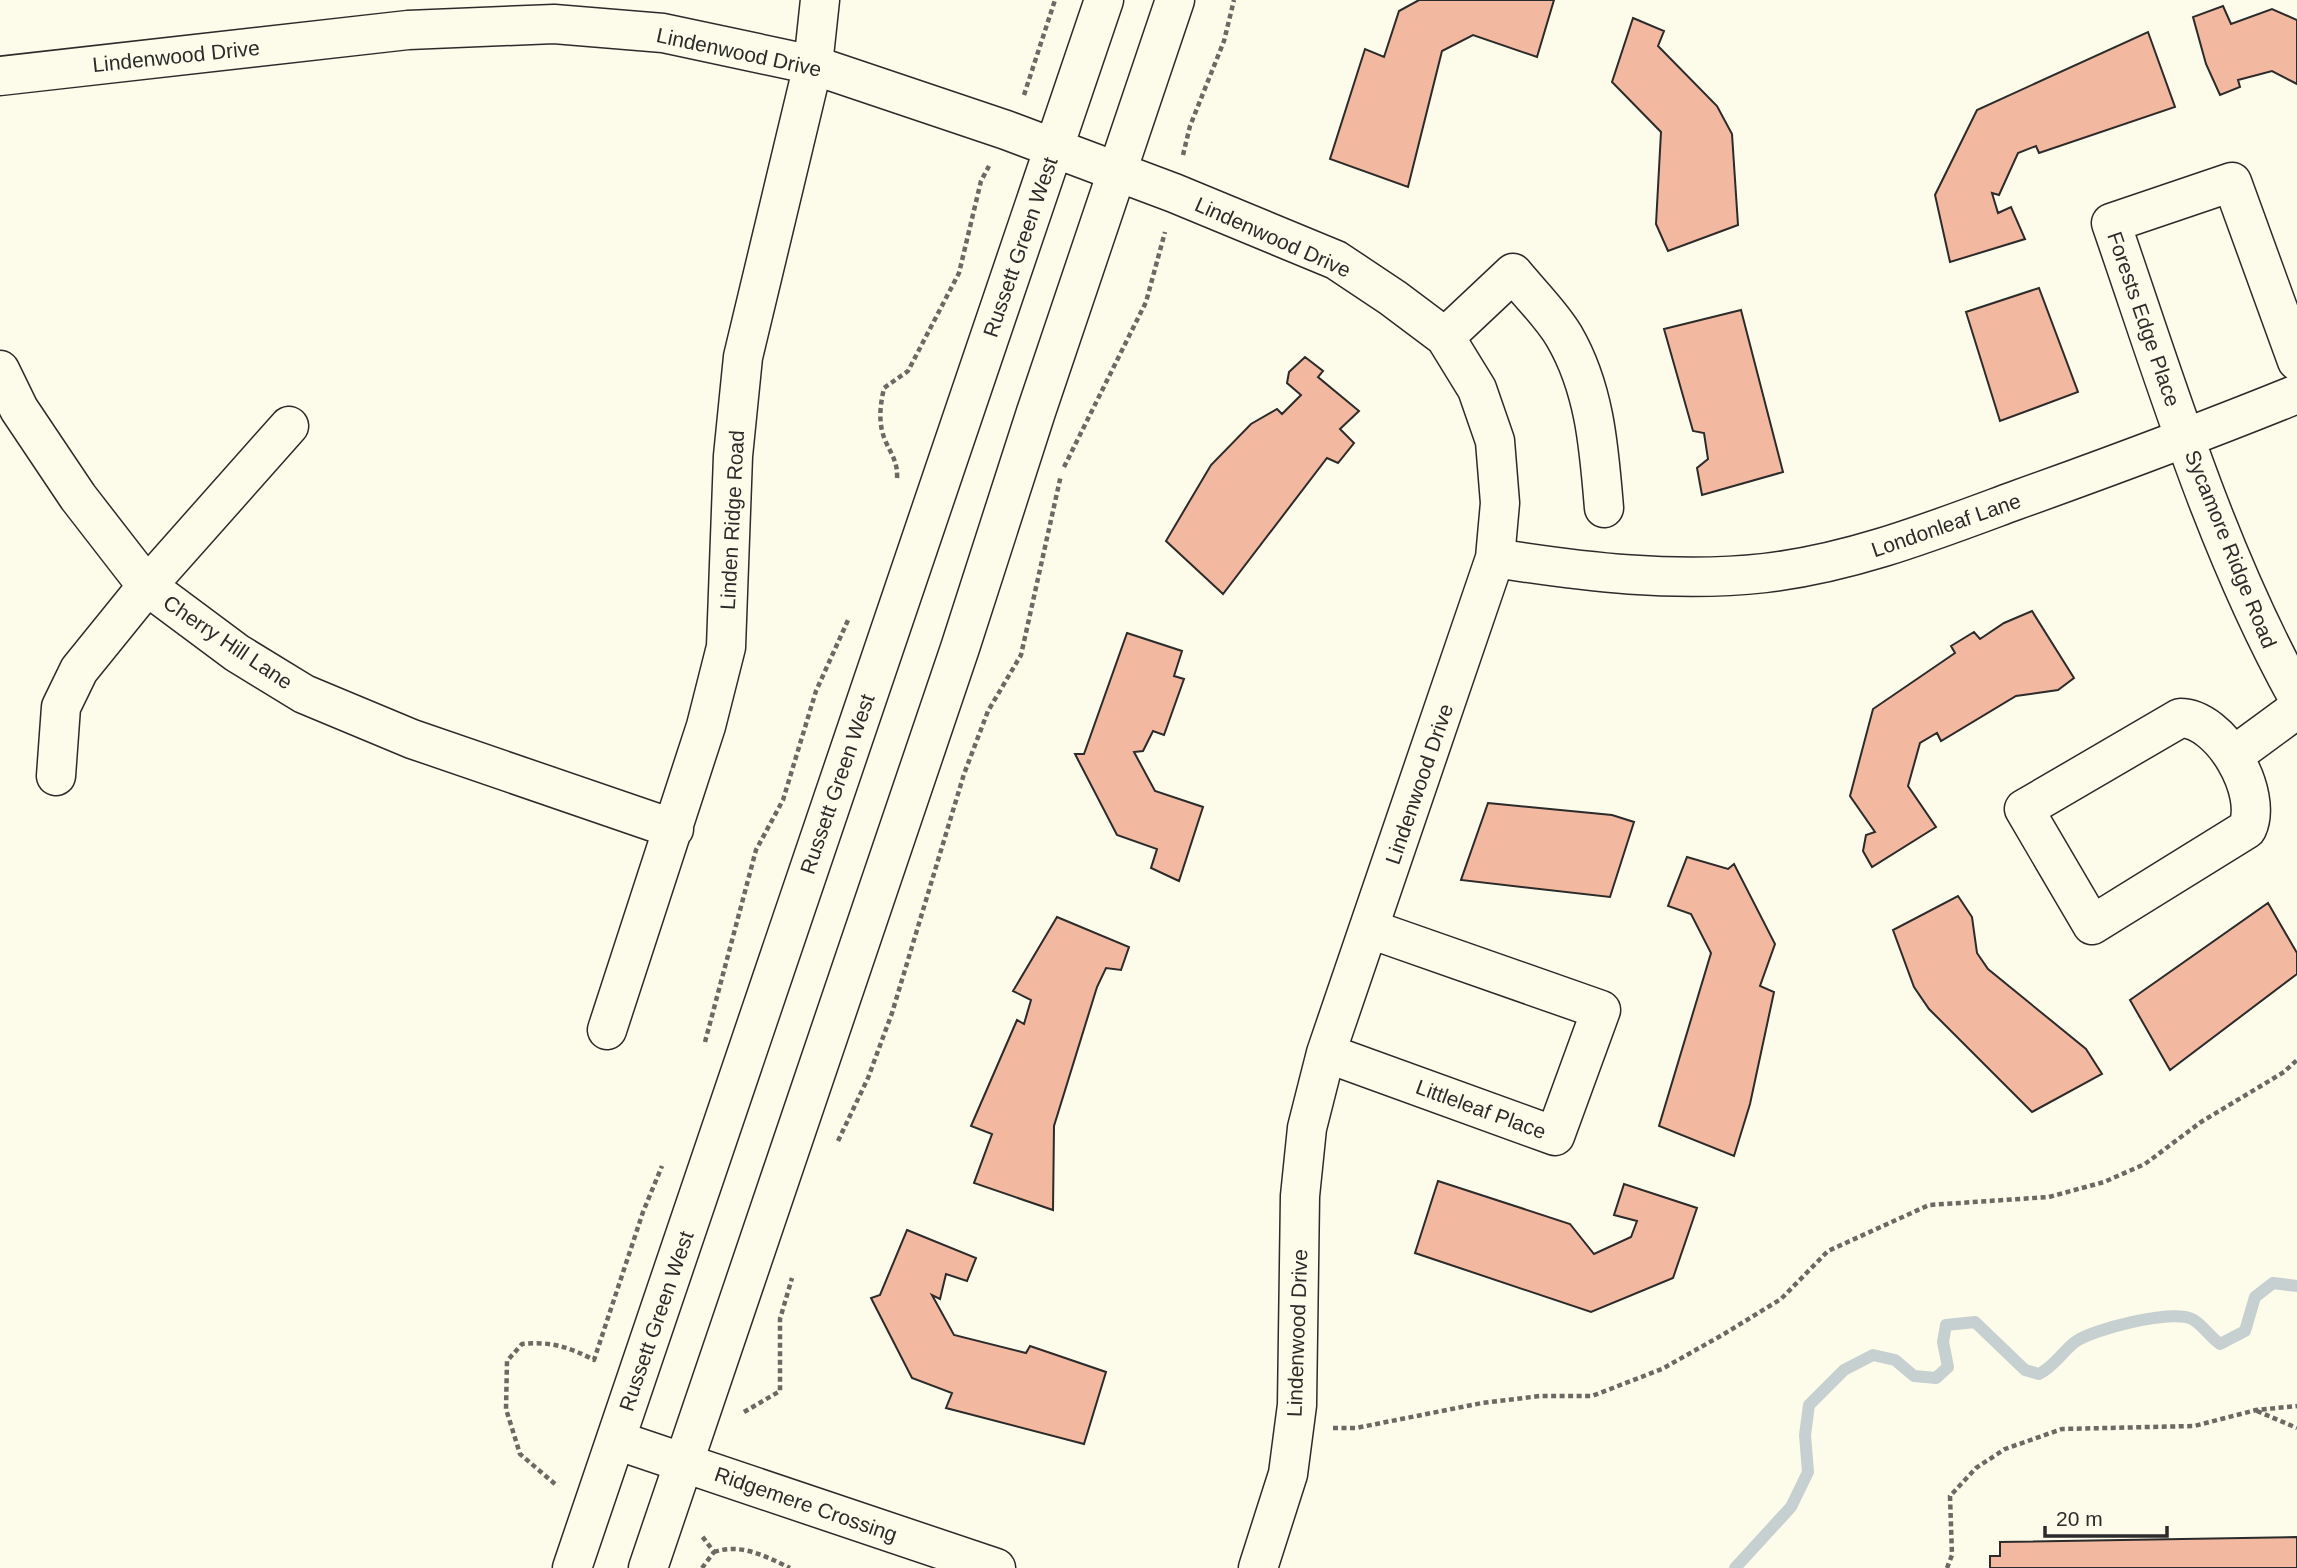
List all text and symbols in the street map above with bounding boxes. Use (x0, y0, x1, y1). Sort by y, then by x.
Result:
street label: Lindenwood Drive (654, 23, 824, 81)
street label: Lindenwood Drive (91, 36, 261, 76)
street label: Russett Green West (978, 154, 1062, 340)
street label: Lindenwood Drive (1192, 192, 1354, 282)
street label: Forests Edge Place (2103, 229, 2185, 409)
street label: Linden Ridge Road (716, 430, 748, 610)
street label: Sycamore Ridge Road (2181, 447, 2281, 651)
street label: Londonleaf Lane (1868, 489, 2024, 561)
street label: Cherry Hill Lane (159, 590, 297, 694)
street label: Russett Green West (795, 691, 879, 877)
street label: Lindenwood Drive (1381, 701, 1457, 867)
street label: Littleleaf Place (1413, 1075, 1549, 1143)
street label: Russett Green West (614, 1228, 698, 1414)
street label: Lindenwood Drive (1283, 1249, 1311, 1417)
street label: Ridgemere Crossing (712, 1462, 900, 1546)
scale bar (2045, 1494, 2168, 1538)
text: 20 m (2056, 1507, 2103, 1530)

